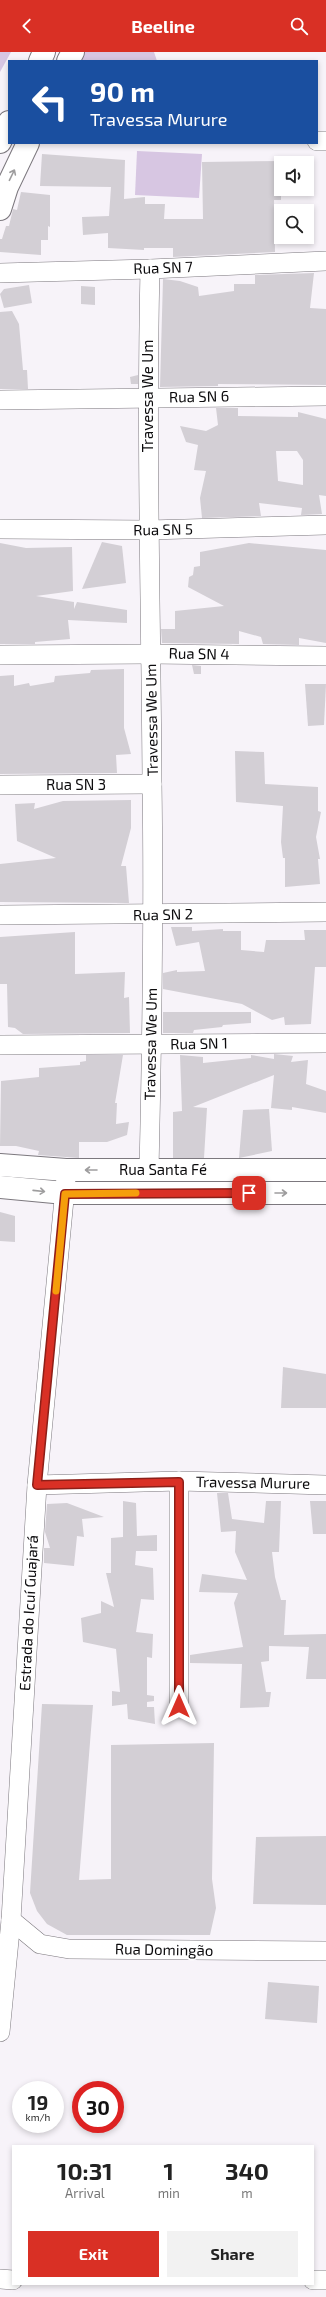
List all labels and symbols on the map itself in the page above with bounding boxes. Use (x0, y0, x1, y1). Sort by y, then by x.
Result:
one-way arrow (9, 170, 16, 182)
street label: Rua SN 7 (133, 257, 193, 277)
street label: Travessa We Um (138, 340, 156, 452)
street label: Rua SN 6 (169, 386, 229, 406)
street label: Rua SN 5 (133, 519, 193, 539)
street label: Rua SN 4 (168, 643, 230, 663)
street label: Travessa We Um (141, 664, 161, 776)
street label: Rua SN 3 (46, 775, 106, 793)
street label: Rua SN 2 (133, 904, 193, 924)
street label: Travessa We Um (140, 988, 160, 1100)
street label: Rua SN 1 (170, 1033, 228, 1053)
street label: Rua Santa Fé (119, 1160, 207, 1178)
one-way arrow (85, 1166, 98, 1174)
pin (232, 1176, 266, 1210)
one-way arrow (32, 1187, 45, 1194)
one-way arrow (274, 1189, 287, 1197)
street label: Travessa Murure (196, 1472, 310, 1492)
street label: Estrada do Icuí Guajará (15, 1535, 42, 1691)
position arrow (158, 1685, 200, 1727)
street label: Rua Domingão (115, 1939, 213, 1959)
speed limit sign: 30 (72, 2081, 124, 2133)

